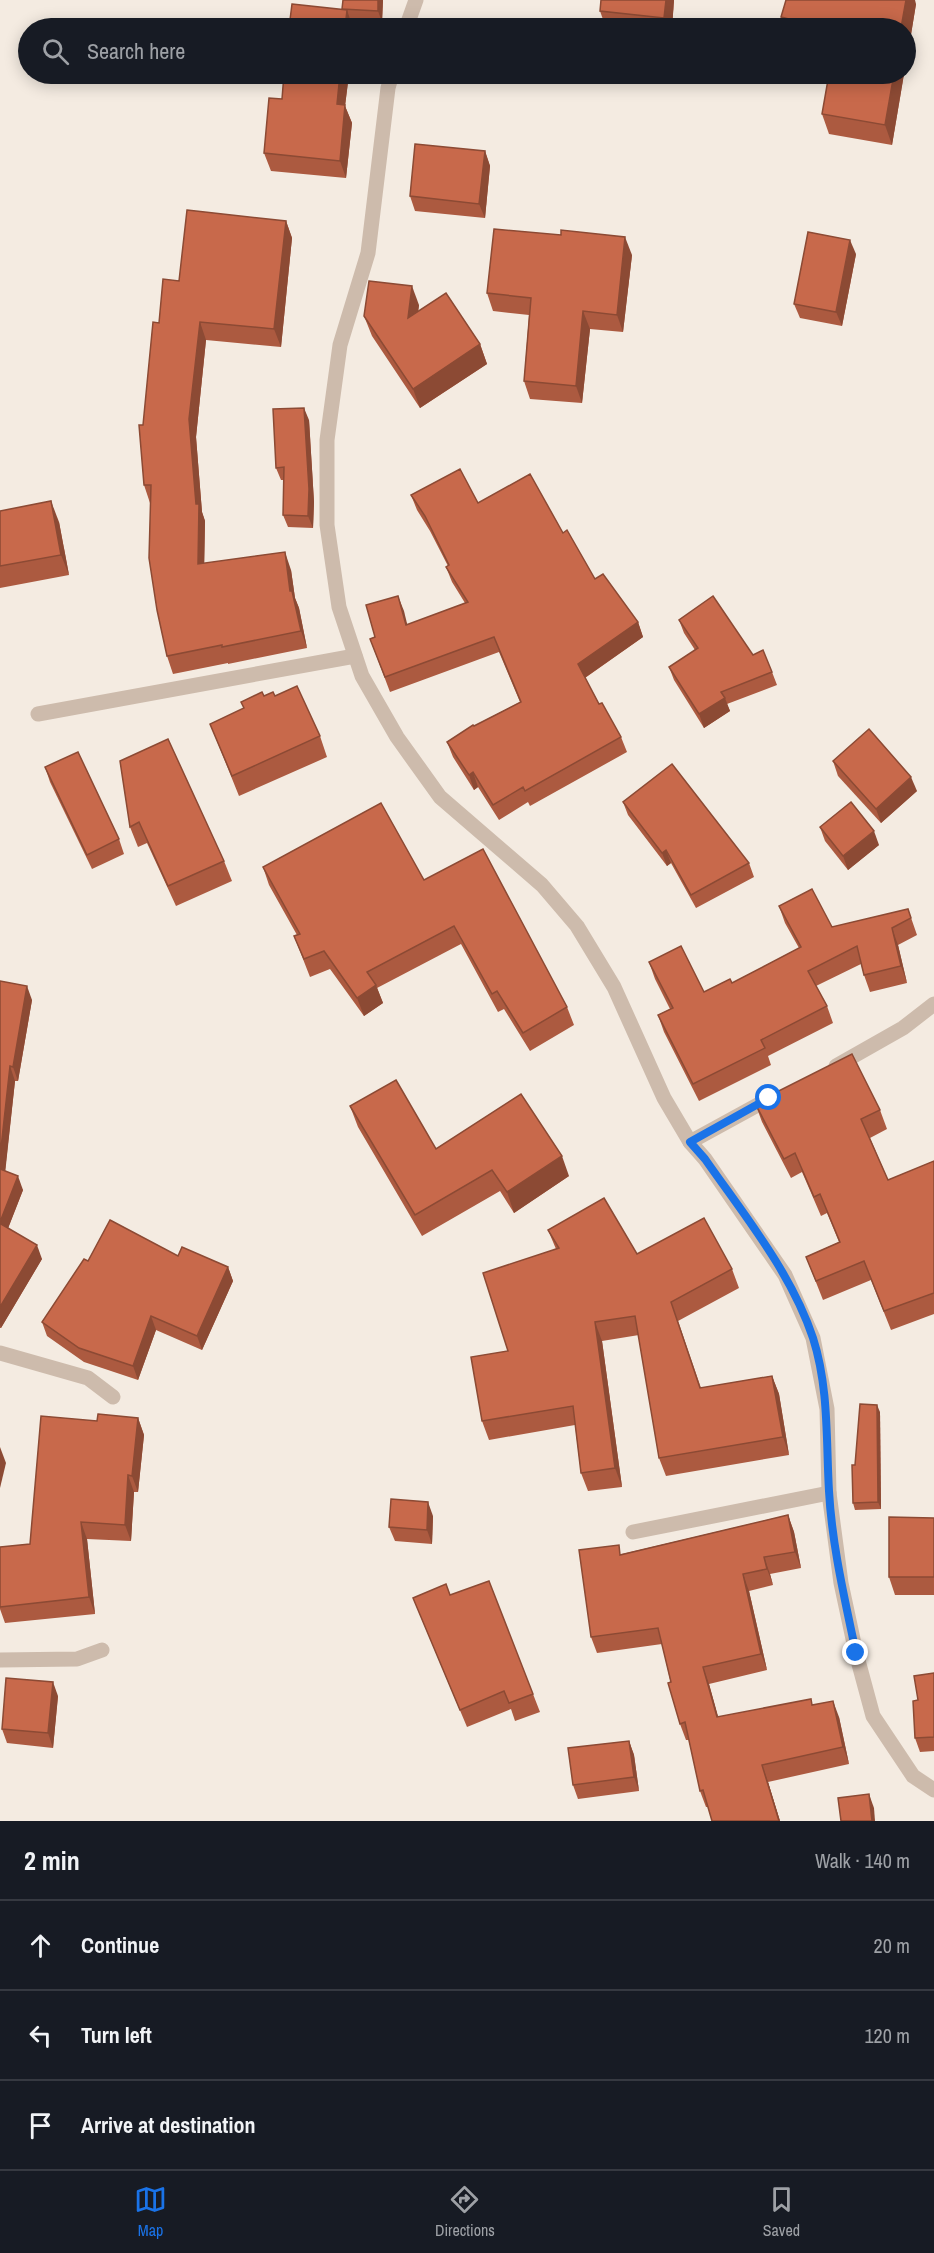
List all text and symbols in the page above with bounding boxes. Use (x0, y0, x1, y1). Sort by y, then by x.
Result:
search box (18, 18, 916, 84)
icon: search (39, 35, 72, 68)
text: Search here (87, 36, 185, 66)
route start (755, 1084, 781, 1110)
route end (842, 1639, 868, 1665)
text: 2 min (24, 1843, 80, 1878)
text: Walk · 140 m (815, 1847, 910, 1874)
icon: ahead (24, 1929, 57, 1962)
text: Continue (81, 1930, 159, 1960)
text: 20 m (874, 1932, 910, 1959)
icon: left (24, 2019, 57, 2052)
text: Turn left (81, 2020, 152, 2050)
text: 120 m (864, 2022, 910, 2049)
icon: arrive (24, 2109, 57, 2142)
text: Arrive at destination (81, 2110, 255, 2140)
tab: Map (134, 2183, 167, 2241)
tab: Directions (435, 2183, 495, 2241)
tab: Saved (763, 2183, 800, 2241)

